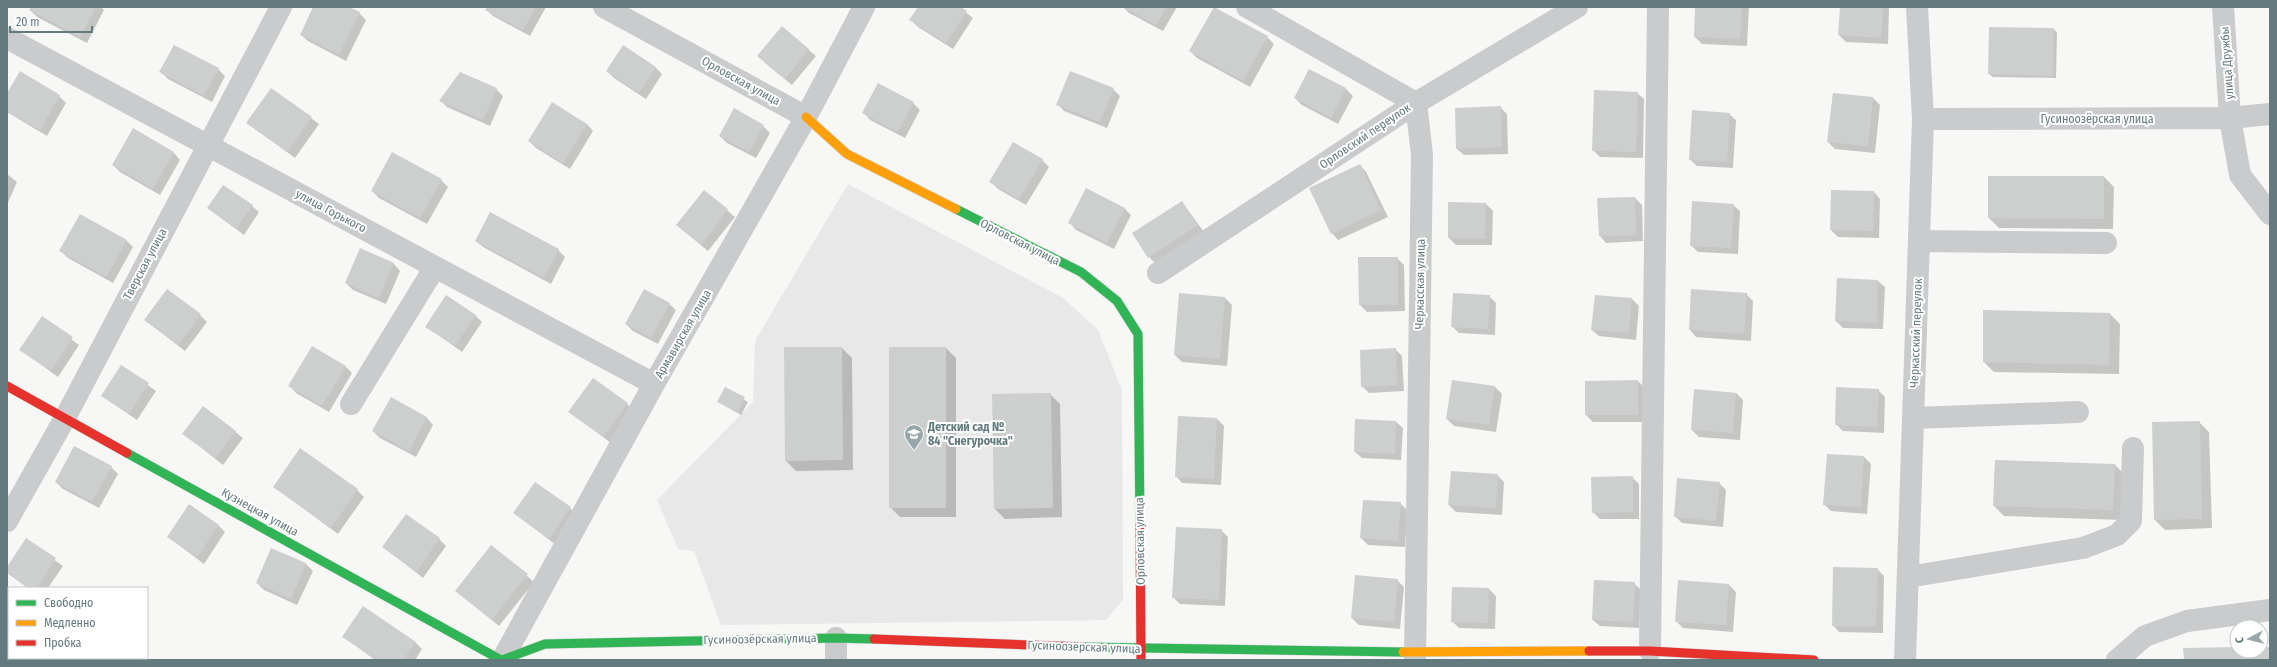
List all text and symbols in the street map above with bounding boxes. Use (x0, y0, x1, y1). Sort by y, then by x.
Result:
scale bar (10, 8, 92, 34)
text: 20 m (16, 15, 40, 29)
street label: улица Дружбы (2217, 26, 2237, 100)
street label: Орловская улица (699, 54, 783, 108)
street label: Орловский переулок (1317, 100, 1413, 172)
street label: Гусиноозёрская улица (2040, 112, 2154, 126)
street label: улица Горького (293, 187, 369, 235)
street label: Орловская улица (978, 216, 1062, 268)
street label: Тверская улица (120, 226, 170, 302)
street label: Черкасская улица (1412, 239, 1428, 329)
street label: Черкасский переулок (1907, 278, 1925, 388)
street label: Армавирская улица (652, 287, 714, 381)
place label: Детский сад № 84 "Снегурочка" (927, 420, 1013, 448)
school or university icon: Детский сад № 84 "Снегурочка" (903, 423, 925, 451)
street label: Кузнецкая улица (219, 485, 301, 539)
street label: Орловская улица (1132, 497, 1148, 585)
legend (8, 587, 148, 659)
text: Свободно (44, 596, 93, 610)
text: Медленно (44, 616, 96, 630)
north arrow (2229, 619, 2269, 659)
street label: Гусиноозёрская улица (703, 631, 817, 647)
text: Пробка (44, 636, 82, 650)
text: С (2233, 636, 2246, 644)
street label: Гусиноозёрская улица (1027, 638, 1141, 656)

